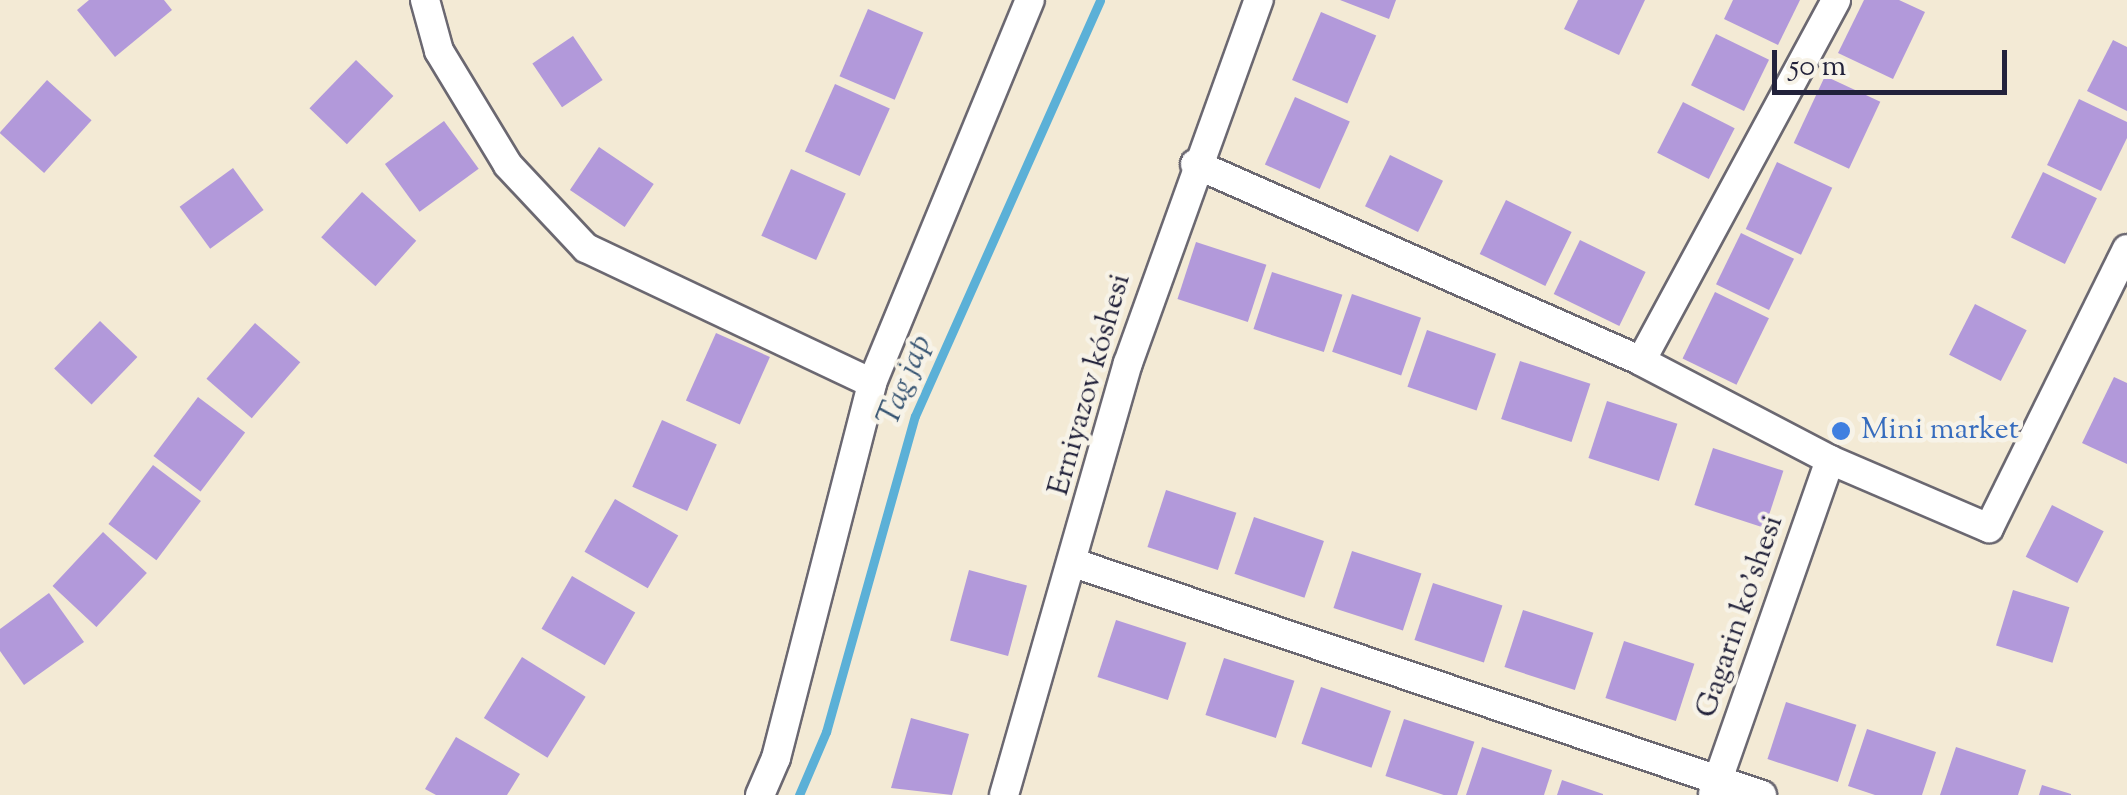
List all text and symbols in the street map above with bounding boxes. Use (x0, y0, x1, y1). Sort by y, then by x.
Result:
scale bar (1777, 30, 2012, 92)
text: 50 m (1789, 46, 1846, 89)
street label: Erniyazov kóshesi (1042, 270, 1140, 500)
water label: Tag jap (870, 330, 942, 432)
place label: Mini market (1861, 413, 2019, 449)
marker: Mini market (1830, 420, 1852, 442)
street label: Gagarin ko'shesi (1690, 511, 1792, 723)

